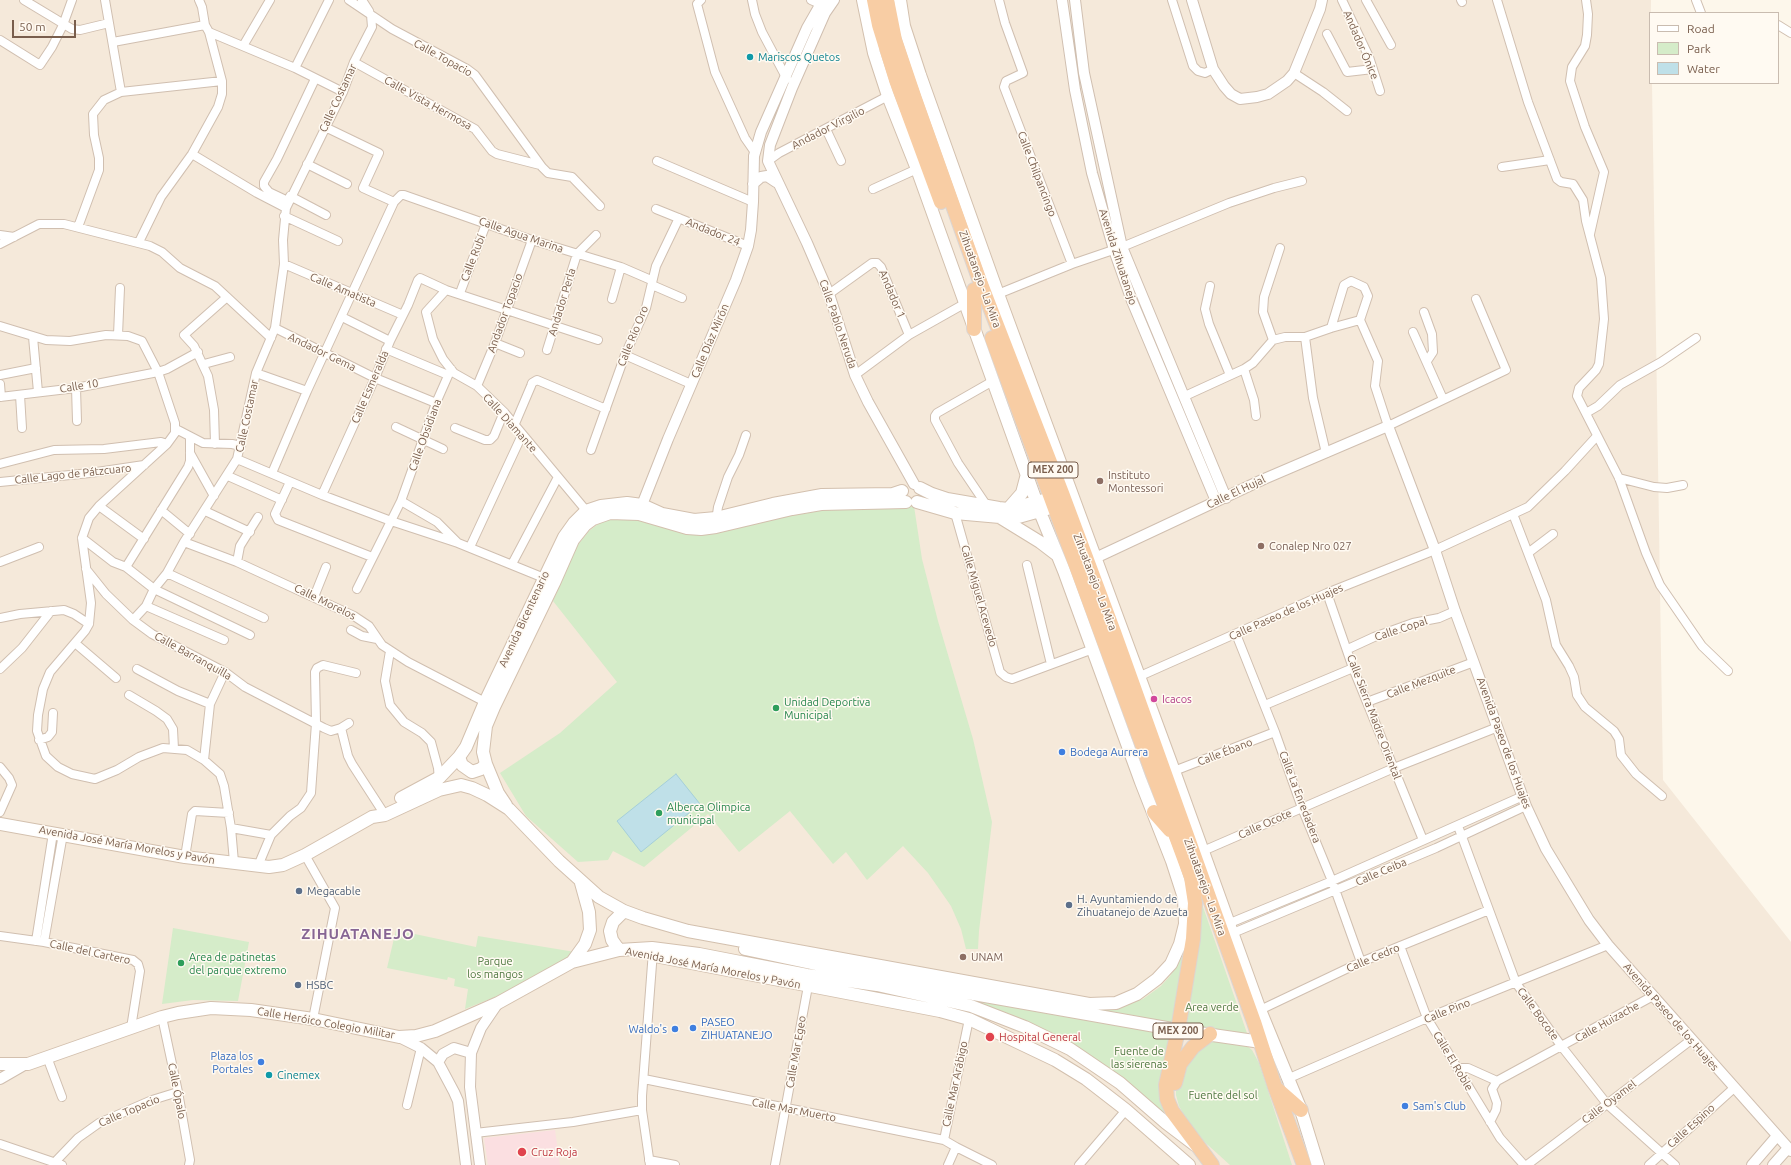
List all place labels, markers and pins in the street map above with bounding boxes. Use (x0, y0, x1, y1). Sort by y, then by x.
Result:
place label: Mariscos Quetos (758, 50, 840, 64)
marker: Mariscos Quetos (745, 52, 755, 62)
place label: Instituto Montessori (1108, 468, 1163, 494)
marker: Instituto Montessori (1095, 476, 1105, 486)
place label: Conalep Nro 027 (1269, 539, 1352, 553)
marker: Conalep Nro 027 (1256, 541, 1266, 551)
place label: Icacos (1162, 692, 1192, 706)
marker: Icacos (1149, 694, 1159, 704)
place label: Unidad Deportiva Municipal (784, 695, 870, 721)
marker: Unidad Deportiva Municipal (771, 703, 781, 713)
place label: Bodega Aurrera (1070, 745, 1148, 759)
marker: Bodega Aurrera (1057, 747, 1067, 757)
place label: Alberca Olimpica municipal (667, 800, 750, 826)
marker: Alberca Olimpica municipal (654, 808, 664, 818)
place label: Megacable (307, 884, 361, 898)
marker: Megacable (294, 886, 304, 896)
place label: H. Ayuntamiendo de Zihuatanejo de Azueta (1077, 892, 1188, 918)
marker: H. Ayuntamiendo de Zihuatanejo de Azueta (1064, 900, 1074, 910)
place label: Area de patinetas del parque extremo (189, 950, 287, 976)
place label: UNAM (971, 950, 1003, 964)
marker: UNAM (958, 952, 968, 962)
marker: Area de patinetas del parque extremo (176, 958, 186, 968)
place label: HSBC (306, 978, 333, 992)
marker: HSBC (293, 980, 303, 990)
place label: PASEO ZIHUATANEJO (701, 1015, 773, 1041)
place label: Waldo's (628, 1022, 667, 1036)
marker: PASEO ZIHUATANEJO (688, 1023, 698, 1033)
marker: Waldo's (670, 1024, 680, 1034)
place label: Hospital General (999, 1030, 1081, 1044)
marker: Hospital General (984, 1031, 996, 1043)
place label: Plaza los Portales (211, 1049, 253, 1075)
marker: Plaza los Portales (256, 1057, 266, 1067)
place label: Cinemex (277, 1068, 320, 1082)
marker: Cinemex (264, 1070, 274, 1080)
place label: Sam's Club (1413, 1099, 1466, 1113)
marker: Sam's Club (1400, 1101, 1410, 1111)
place label: Cruz Roja (531, 1145, 577, 1159)
marker: Cruz Roja (516, 1146, 528, 1158)

